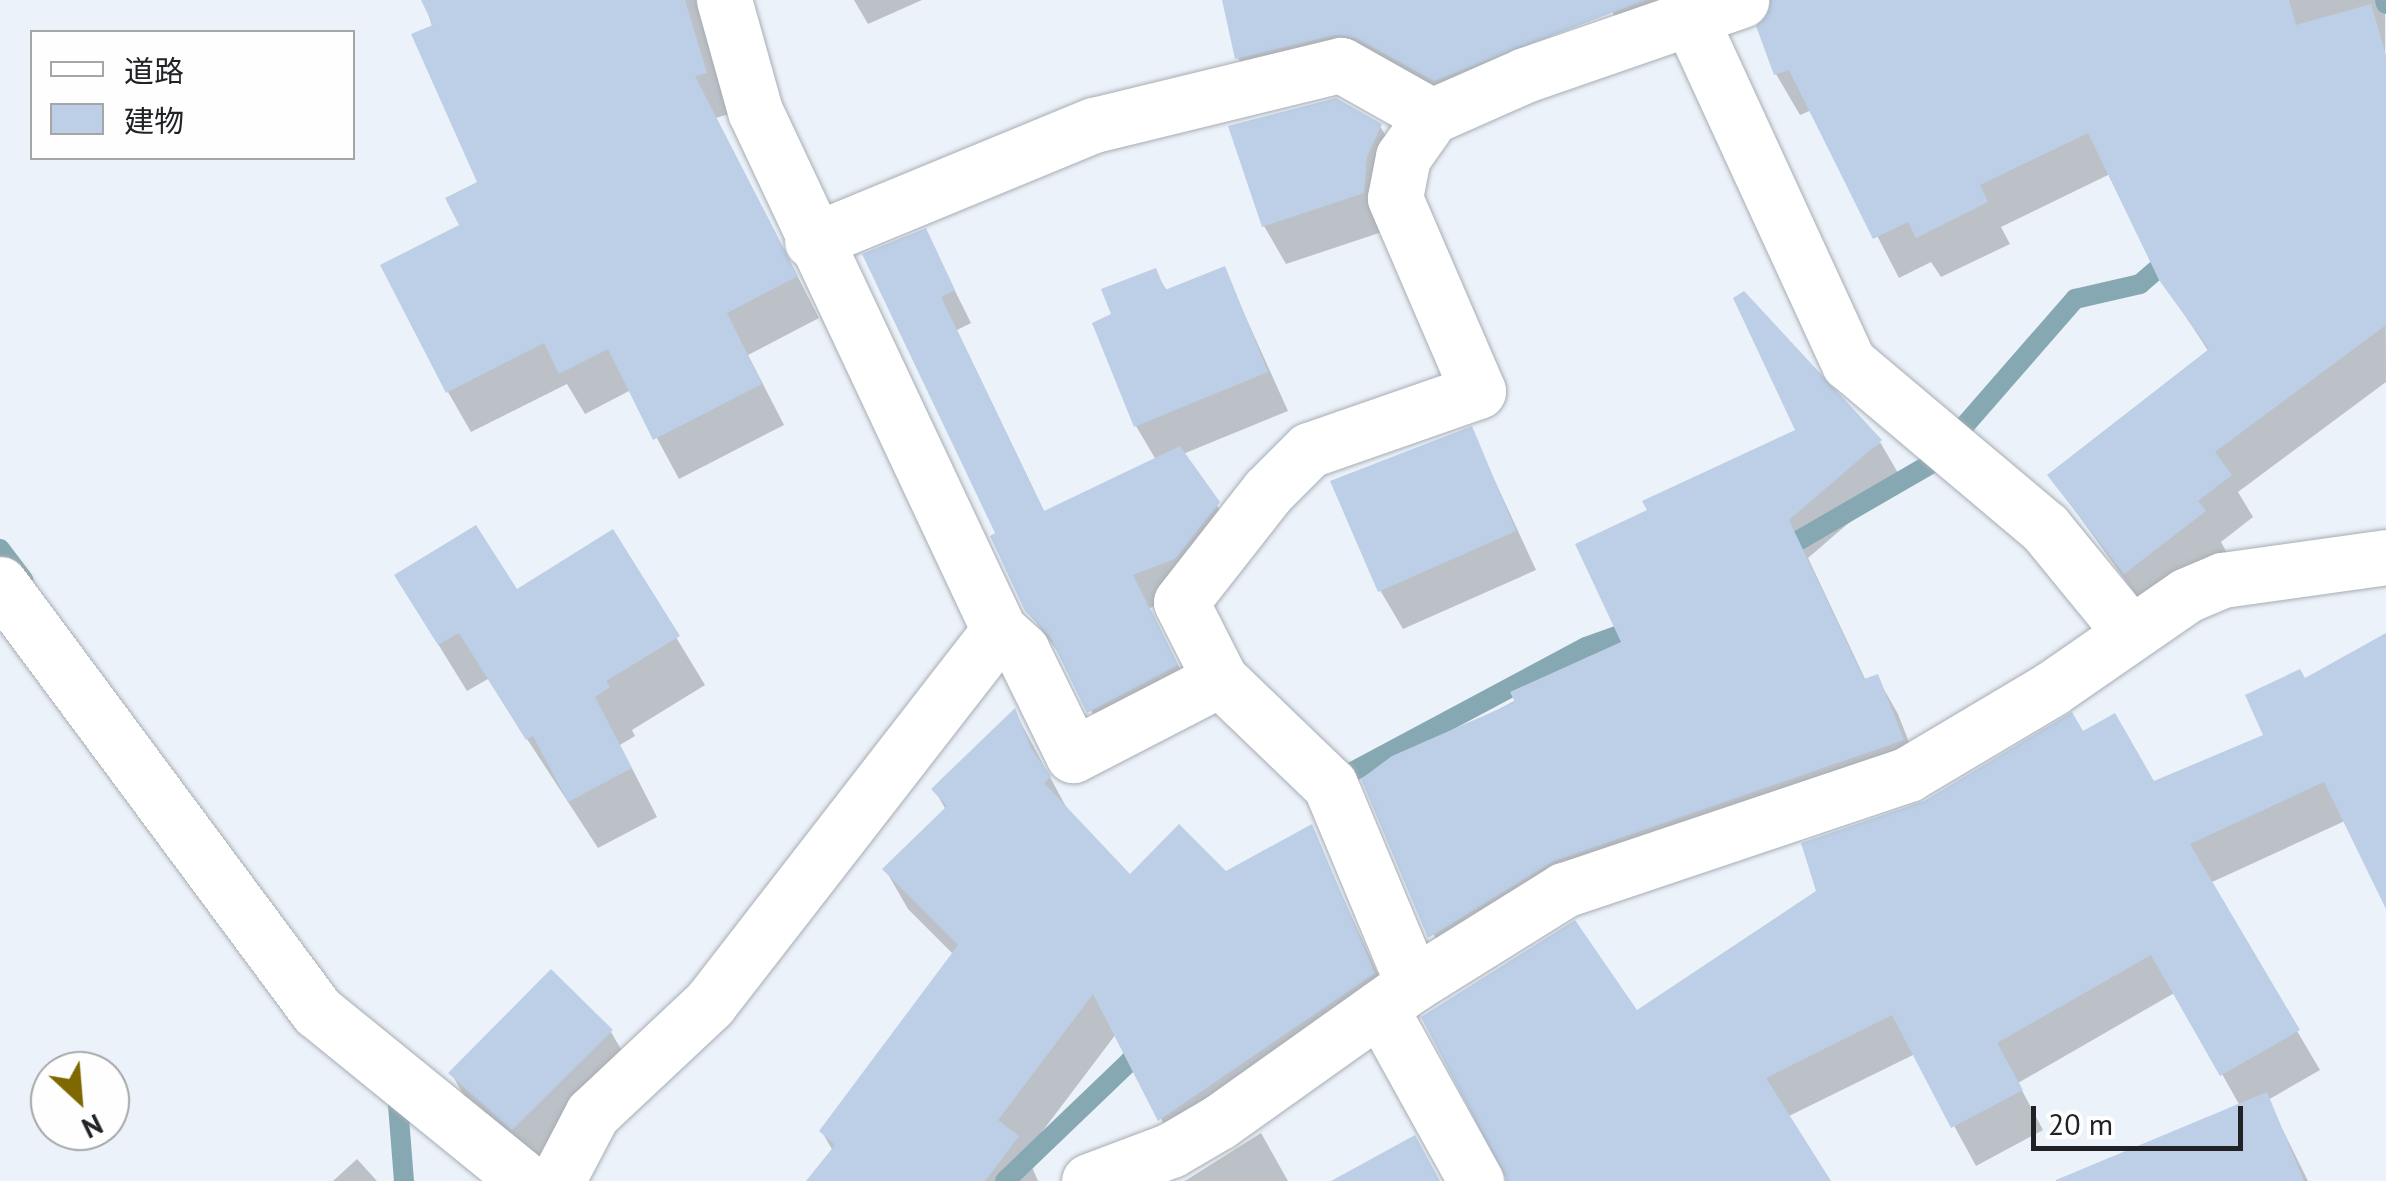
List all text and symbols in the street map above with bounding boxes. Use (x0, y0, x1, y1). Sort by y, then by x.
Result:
legend (30, 30, 355, 160)
text: 道路 (124, 51, 184, 90)
text: 建物 (124, 101, 184, 140)
north arrow (30, 1051, 130, 1151)
scale bar (2036, 1086, 2248, 1148)
text: 20 m (2048, 1104, 2113, 1143)
text: N (76, 1106, 109, 1147)

